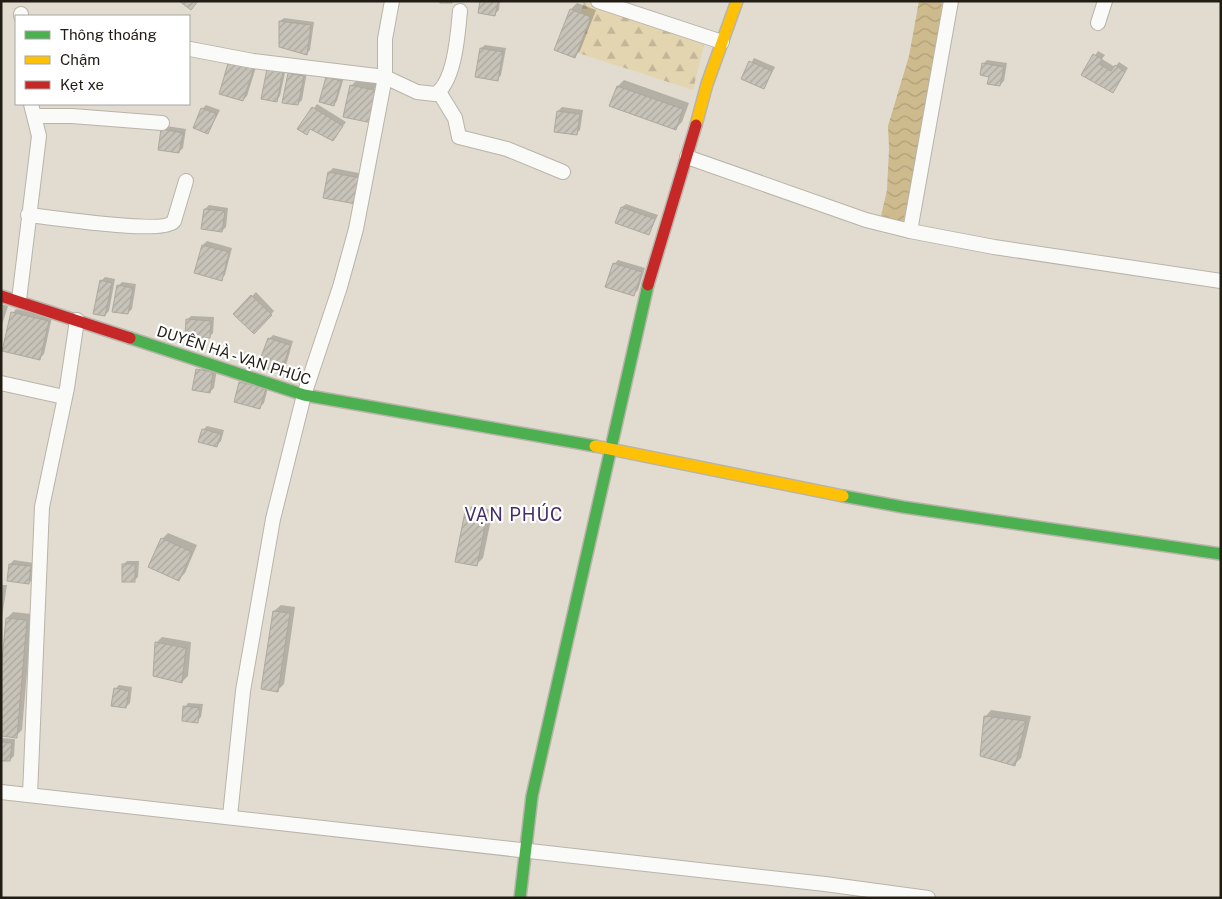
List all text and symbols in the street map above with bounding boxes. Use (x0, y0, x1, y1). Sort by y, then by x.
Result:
legend (15, 15, 190, 105)
text: Thông thoáng (60, 26, 157, 43)
text: Chậm (60, 51, 100, 68)
text: Kẹt xe (60, 76, 104, 93)
street label: DUYÊN HÀ - VẠN PHÚC (155, 321, 313, 388)
district label: VẠN PHÚC (465, 503, 563, 525)

